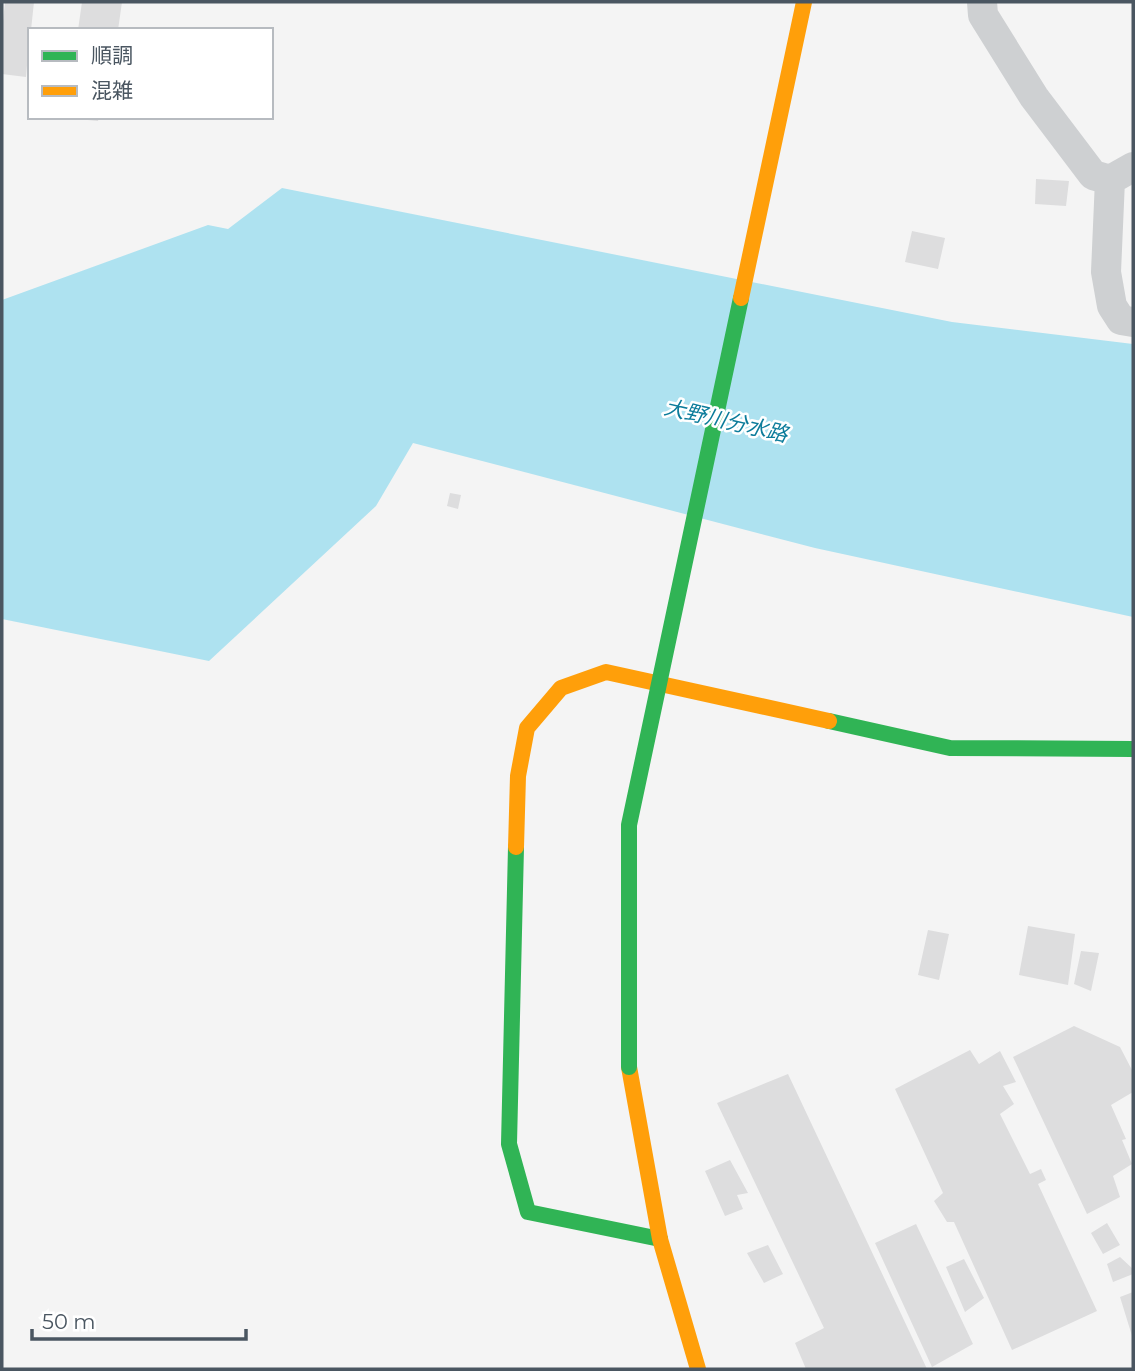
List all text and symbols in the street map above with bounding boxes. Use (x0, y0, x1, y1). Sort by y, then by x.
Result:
legend (28, 28, 273, 119)
text: 順調 (91, 43, 133, 68)
text: 混雑 (91, 78, 133, 103)
water label: 大野川分水路 (662, 394, 792, 447)
scale bar (32, 1298, 245, 1342)
text: 50 m (42, 1309, 96, 1334)

